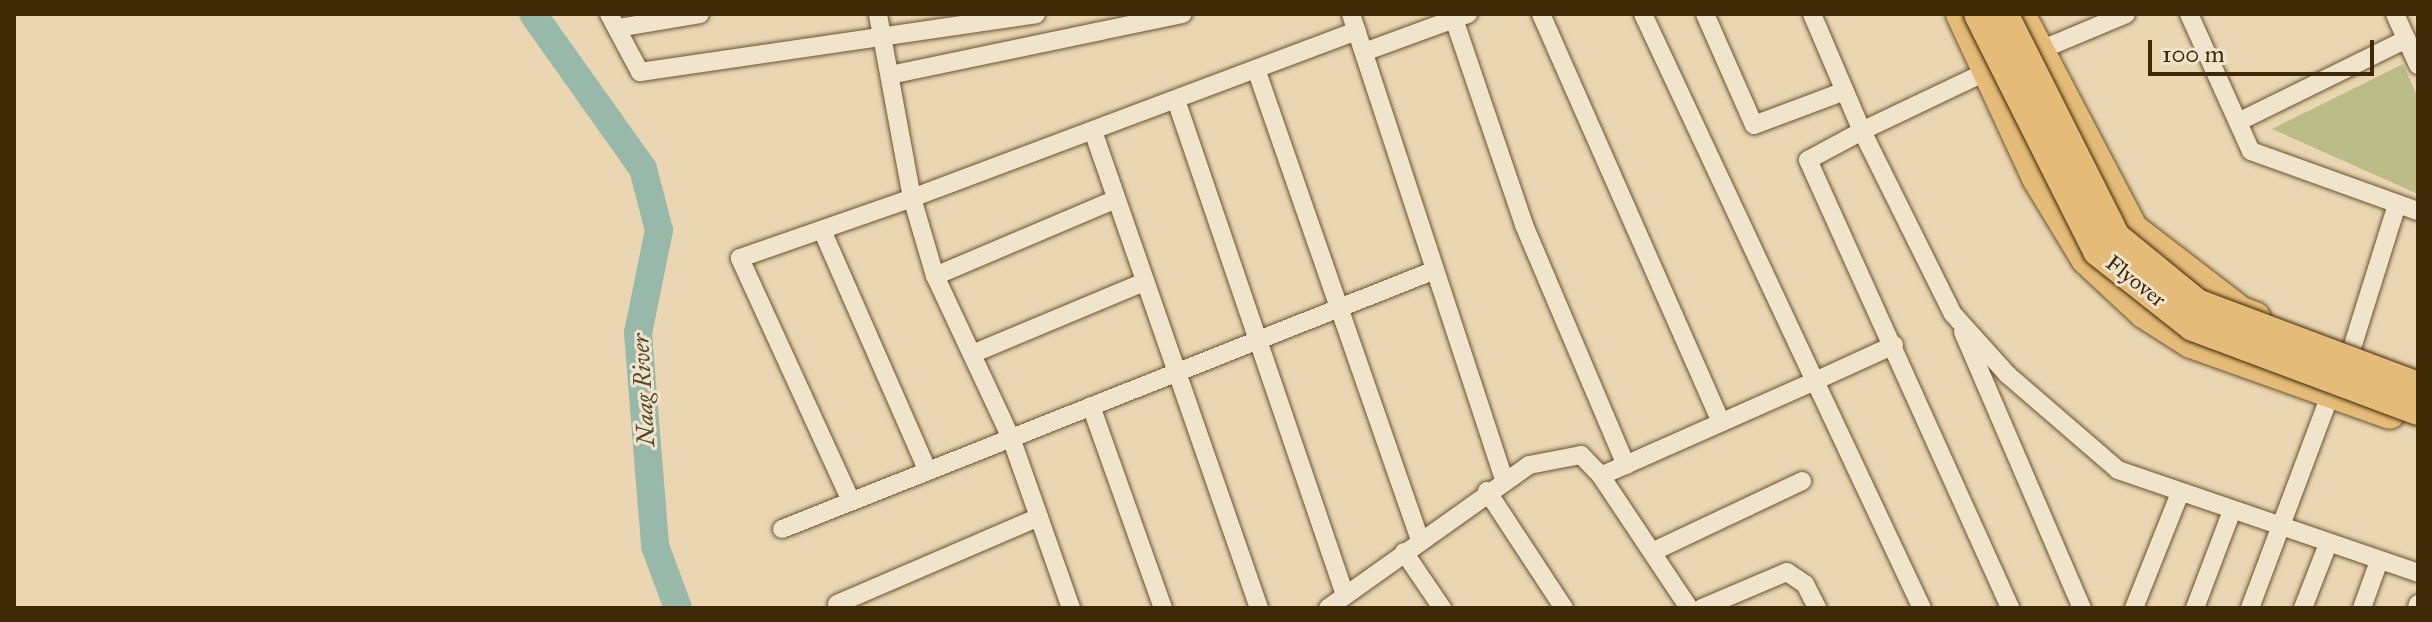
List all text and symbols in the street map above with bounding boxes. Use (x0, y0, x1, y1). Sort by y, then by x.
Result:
scale bar (2152, 24, 2378, 74)
text: 100 m (2162, 39, 2225, 69)
street label: Flyover (2101, 249, 2171, 313)
water label: Naag River (627, 333, 661, 447)

